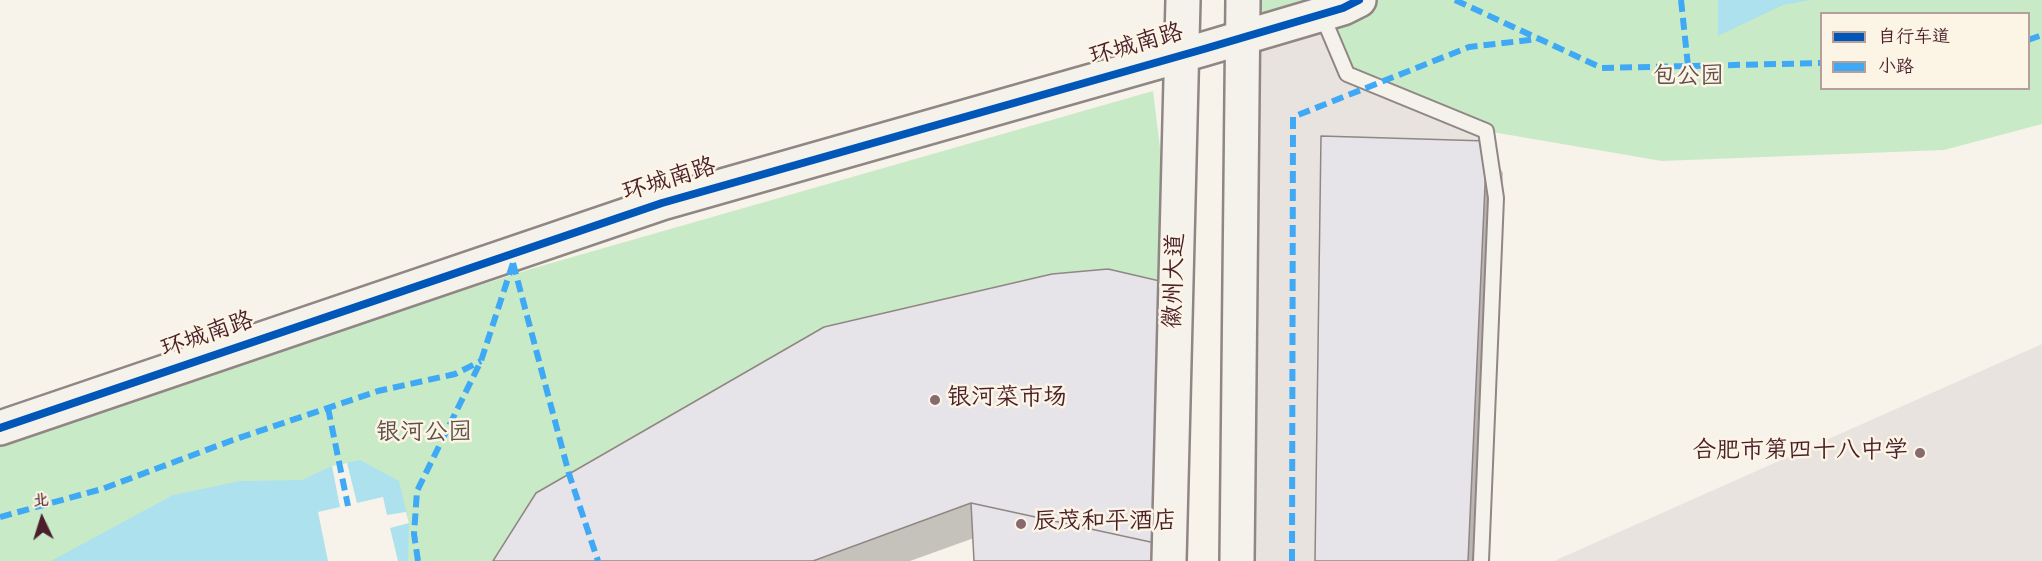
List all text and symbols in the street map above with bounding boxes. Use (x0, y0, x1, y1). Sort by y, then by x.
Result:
legend (1820, 12, 2030, 90)
street label: 环城南路 (1087, 20, 1187, 74)
text: 自行车道 (1878, 25, 1950, 51)
text: 小路 (1878, 55, 1914, 81)
park label: 包公园 (1652, 65, 1724, 93)
street label: 环城南路 (620, 154, 720, 210)
street label: 徽州大道 (1161, 233, 1193, 329)
street label: 环城南路 (158, 308, 258, 366)
place label: 银河菜市场 (947, 386, 1067, 414)
marker: 银河菜市场 (928, 393, 942, 407)
park label: 银河公园 (376, 421, 472, 449)
place label: 合肥市第四十八中学 (1692, 439, 1908, 467)
marker: 合肥市第四十八中学 (1913, 446, 1927, 460)
north arrow (12, 489, 72, 549)
text: 北 (32, 489, 50, 514)
place label: 辰茂和平酒店 (1033, 510, 1177, 538)
marker: 辰茂和平酒店 (1014, 517, 1028, 531)

